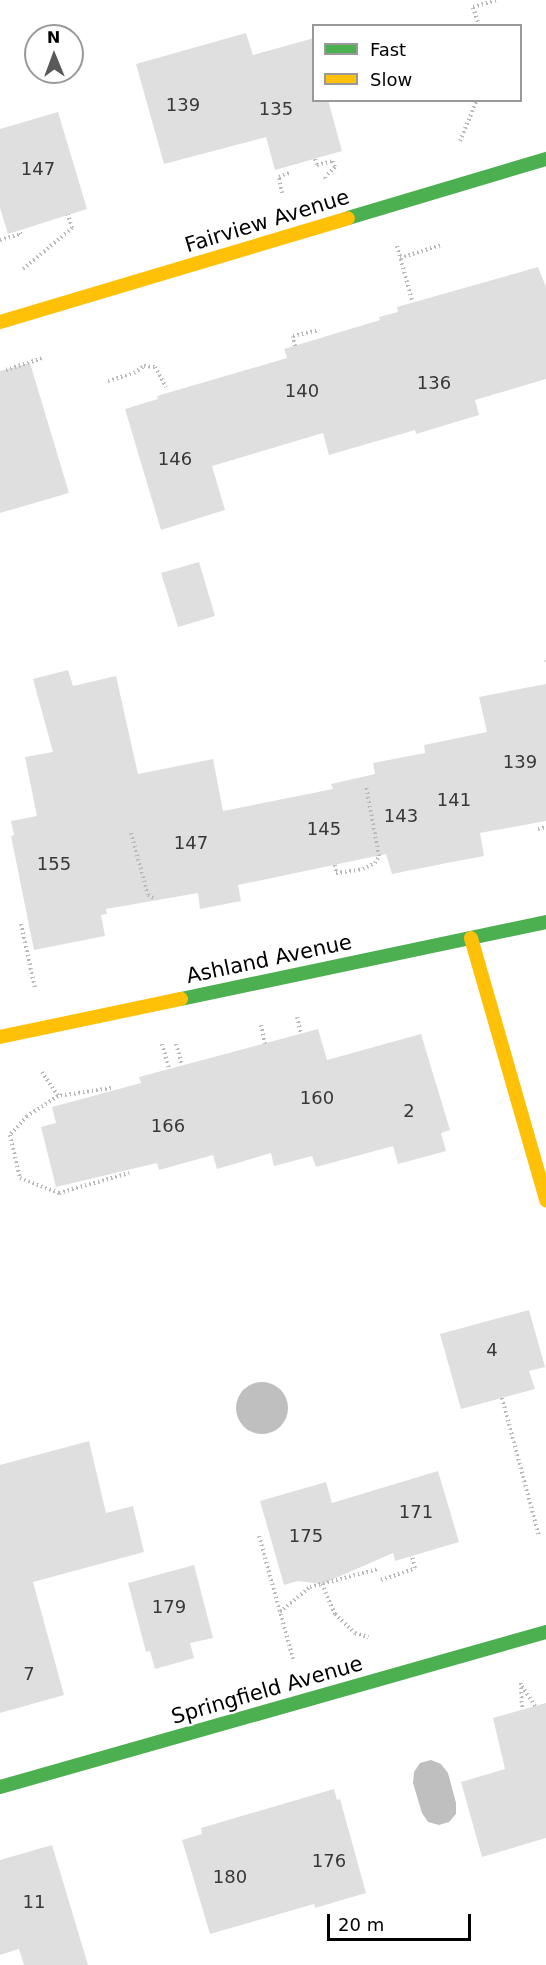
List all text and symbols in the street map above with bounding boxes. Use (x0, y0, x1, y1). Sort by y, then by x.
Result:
north arrow (24, 24, 84, 84)
legend (312, 24, 522, 102)
text: N (47, 28, 61, 47)
text: Fast (370, 39, 406, 60)
text: Slow (370, 69, 412, 90)
house number: 139 (166, 94, 200, 116)
house number: 135 (259, 98, 293, 120)
house number: 147 (21, 158, 55, 180)
street label: Fairview Avenue (182, 184, 352, 258)
house number: 136 (417, 372, 451, 394)
house number: 140 (285, 380, 319, 402)
house number: 146 (158, 448, 192, 470)
house number: 139 (503, 751, 537, 773)
house number: 141 (437, 789, 471, 811)
house number: 143 (384, 805, 418, 827)
house number: 145 (307, 818, 341, 840)
house number: 147 (174, 832, 208, 854)
house number: 155 (37, 853, 71, 875)
street label: Ashland Avenue (184, 929, 354, 989)
house number: 160 (300, 1087, 334, 1109)
house number: 2 (403, 1100, 415, 1122)
house number: 166 (151, 1115, 185, 1137)
house number: 4 (486, 1339, 498, 1361)
house number: 171 (399, 1501, 433, 1523)
house number: 175 (289, 1525, 323, 1547)
house number: 179 (152, 1596, 186, 1618)
street label: Springfield Avenue (168, 1651, 366, 1729)
house number: 7 (23, 1663, 35, 1685)
house number: 176 (312, 1850, 346, 1872)
house number: 180 (213, 1866, 247, 1888)
house number: 11 (23, 1891, 45, 1913)
scale bar (330, 1902, 474, 1940)
text: 20 m (338, 1914, 384, 1935)

